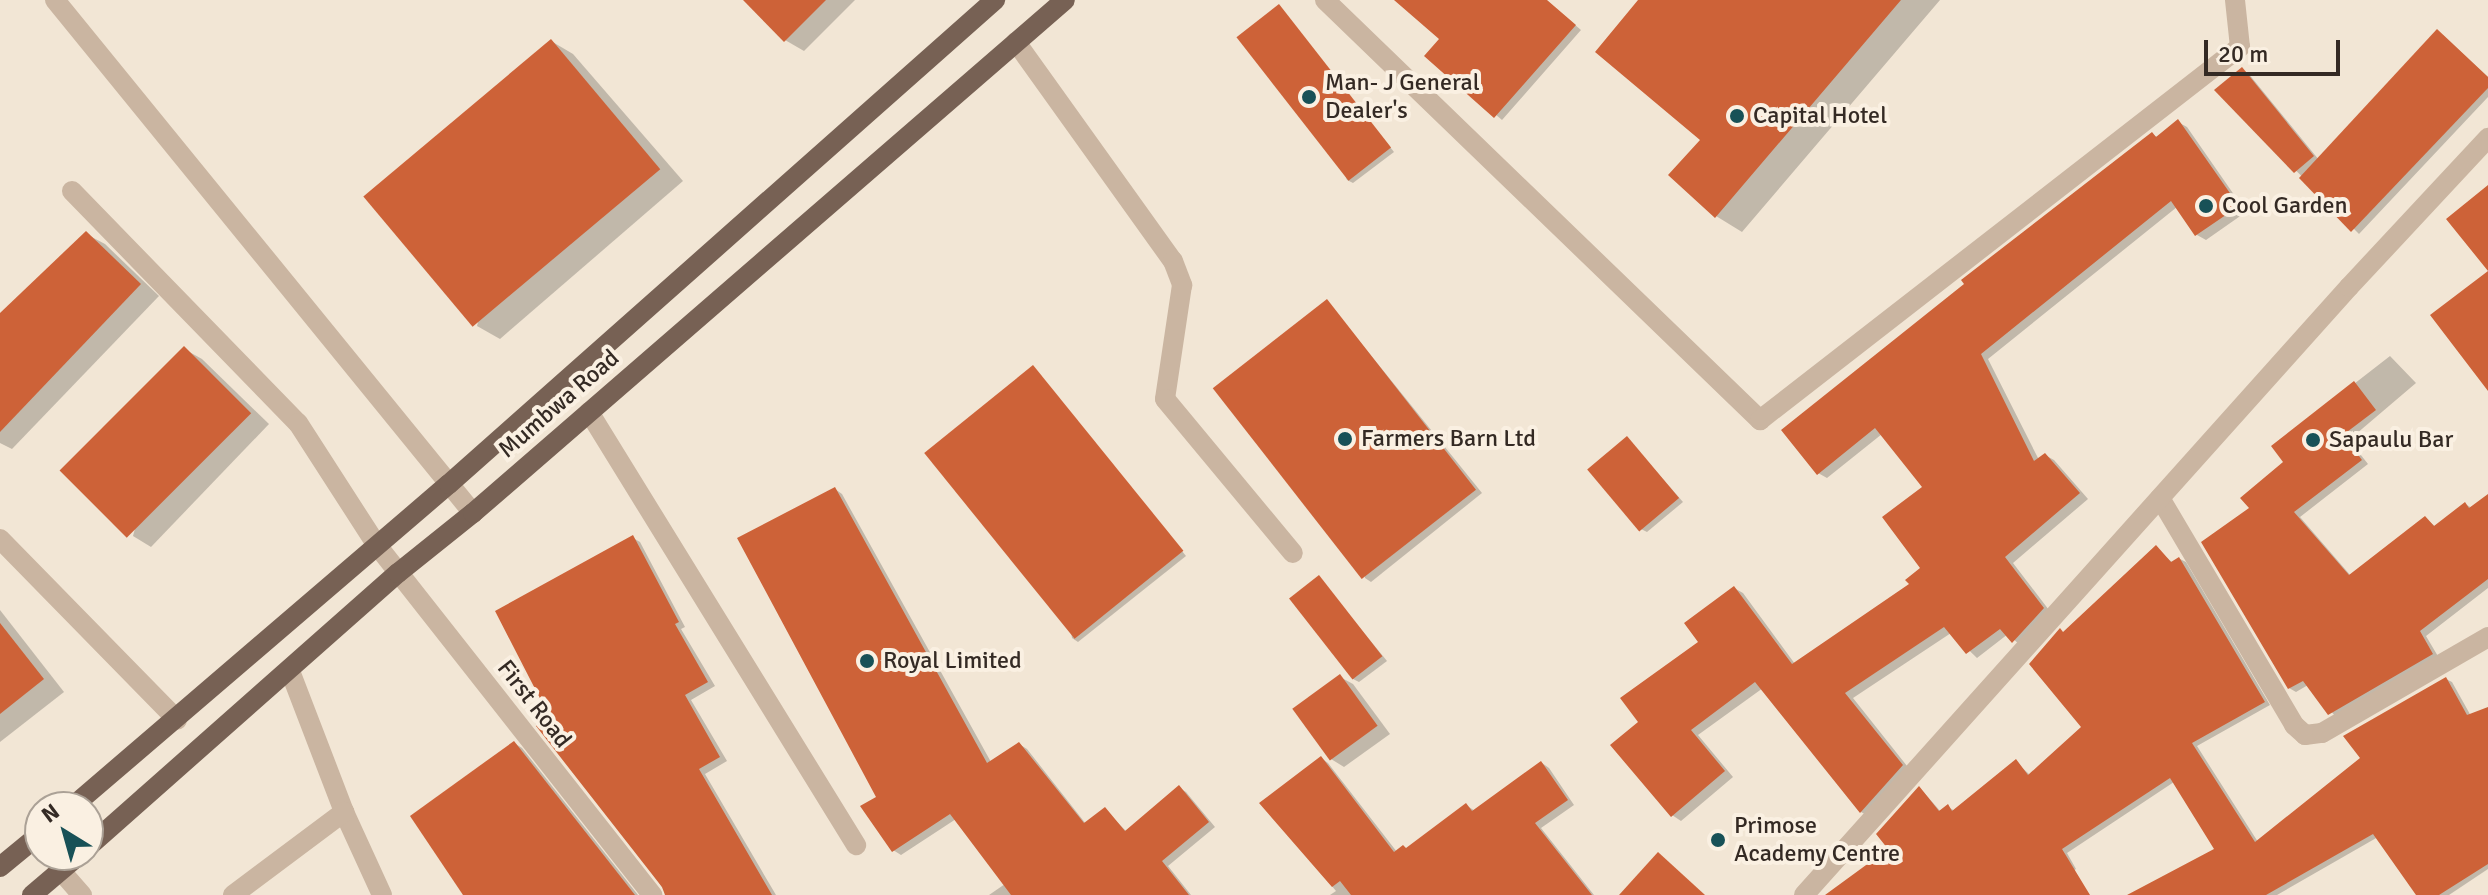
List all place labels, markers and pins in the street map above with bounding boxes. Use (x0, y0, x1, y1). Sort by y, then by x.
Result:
place label: Man- J General Dealer's (1325, 69, 1480, 125)
marker: Man- J General Dealer's (1300, 88, 1318, 106)
place label: Capital Hotel (1753, 102, 1887, 130)
marker: Capital Hotel (1728, 107, 1746, 125)
place label: Cool Garden (2222, 192, 2348, 220)
marker: Cool Garden (2197, 197, 2215, 215)
place label: Farmers Barn Ltd (1361, 425, 1536, 453)
place label: Sapaulu Bar (2329, 426, 2453, 454)
marker: Farmers Barn Ltd (1336, 430, 1354, 448)
marker: Sapaulu Bar (2304, 431, 2322, 449)
place label: Royal Limited (883, 647, 1022, 675)
marker: Royal Limited (858, 652, 876, 670)
place label: Primose Academy Centre (1734, 812, 1900, 868)
marker: Primose Academy Centre (1709, 831, 1727, 849)

